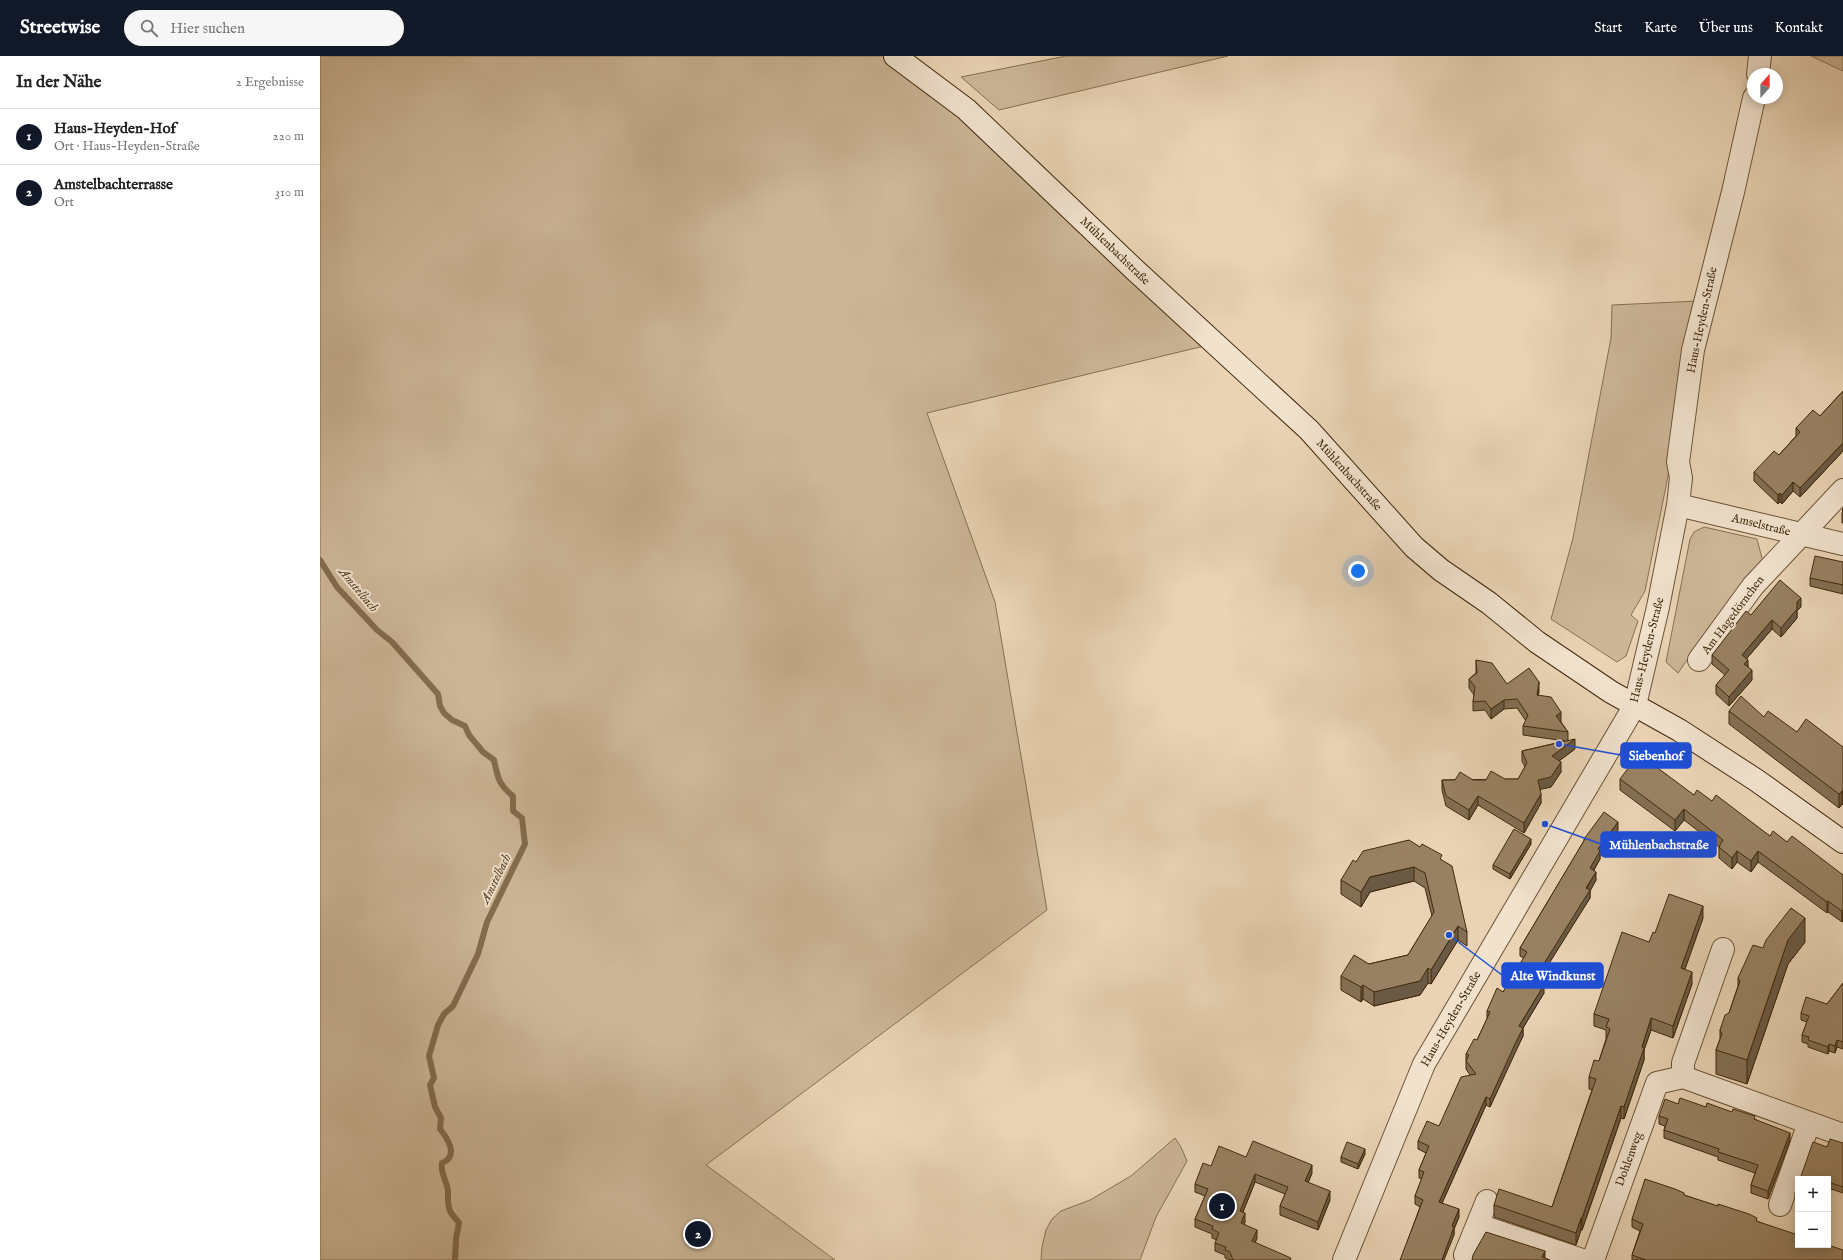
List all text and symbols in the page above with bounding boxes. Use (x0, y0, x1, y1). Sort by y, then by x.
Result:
search box (124, 10, 404, 46)
text: Streetwise (20, 16, 100, 40)
icon: search (138, 17, 160, 39)
text: Hier suchen (170, 19, 245, 38)
text: Start (1594, 19, 1622, 37)
text: Karte (1644, 19, 1677, 37)
text: Über uns (1699, 19, 1753, 37)
text: Kontakt (1775, 19, 1823, 37)
north arrow (1747, 68, 1783, 104)
text: In der Nähe (16, 72, 101, 93)
text: 2 Ergebnisse (236, 74, 304, 91)
text: Haus-Heyden-Hof (54, 119, 176, 138)
text: 1 (27, 128, 31, 145)
text: 220 m (273, 128, 304, 145)
text: Ort · Haus-Heyden-Straße (54, 138, 200, 155)
text: Amstelbachterrasse (54, 175, 173, 194)
text: 2 (26, 184, 32, 201)
text: 310 m (275, 184, 304, 201)
text: Ort (54, 194, 74, 211)
street label: Mühlenbachstraße (1077, 214, 1154, 289)
street label: Haus-Heyden-Straße (1683, 265, 1721, 374)
street label: Mühlenbachstraße (1313, 436, 1386, 514)
street label: Amselstraße (1729, 510, 1792, 540)
your location (1348, 561, 1368, 581)
water label: Amstelbach (333, 563, 382, 616)
street label: Am Hagedörnchen (1698, 572, 1768, 658)
street label: Haus-Heyden-Straße (1627, 595, 1667, 704)
callout: Siebenhof (1621, 743, 1691, 768)
text: Siebenhof (1629, 748, 1686, 765)
callout: Mühlenbachstraße (1601, 832, 1716, 857)
text: Mühlenbachstraße (1609, 837, 1709, 854)
water label: Amstelbach (476, 851, 516, 909)
callout: Alte Windkunst (1502, 963, 1603, 988)
street label: Haus-Heyden-Straße (1417, 968, 1485, 1070)
text: Alte Windkunst (1509, 968, 1596, 985)
street label: Dohlenweg (1612, 1129, 1646, 1188)
map controls (1795, 1176, 1831, 1248)
button: + (1795, 1176, 1831, 1212)
pin: 1 (1209, 1191, 1235, 1221)
button: − (1795, 1212, 1831, 1248)
pin: 2 (685, 1219, 711, 1249)

